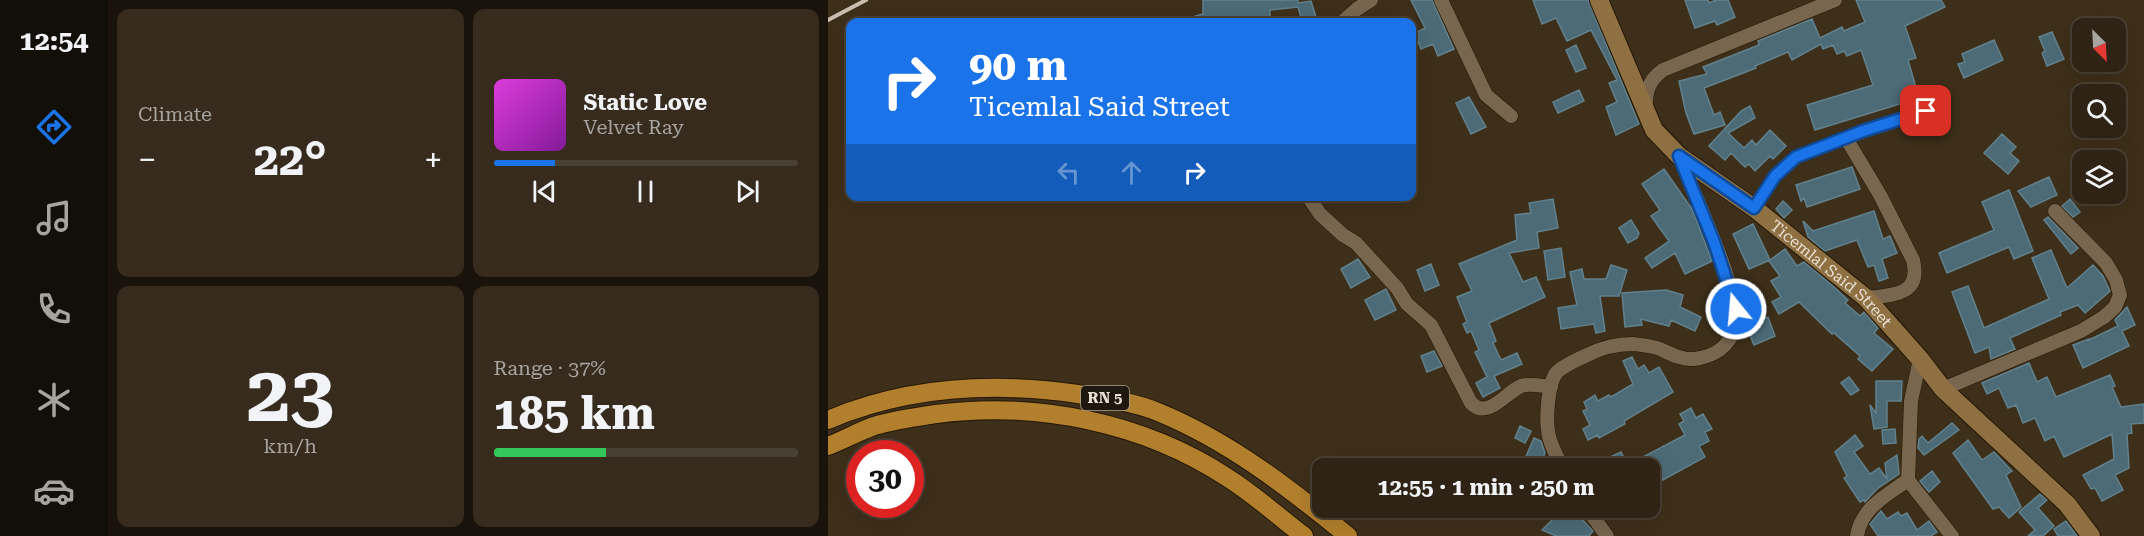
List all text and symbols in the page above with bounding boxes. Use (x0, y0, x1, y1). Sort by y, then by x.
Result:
north arrow (2072, 18, 2126, 72)
map controls (2072, 18, 2126, 204)
text: 12:54 (20, 25, 88, 57)
text: 90 m (969, 41, 1067, 90)
icon: right (870, 42, 948, 120)
button: search (2072, 84, 2126, 138)
pin (1900, 85, 1951, 136)
text: Static Love (584, 90, 707, 115)
text: Ticemlal Said Street (969, 91, 1230, 123)
icon: arrive (1909, 94, 1942, 127)
text: Climate (138, 102, 212, 126)
icon: directions (33, 106, 75, 148)
text: Velvet Ray (584, 115, 684, 139)
text: 22° (254, 133, 327, 186)
text: − (138, 140, 156, 179)
text: + (424, 140, 443, 179)
button: layers (2072, 150, 2126, 204)
icon: left (1052, 156, 1085, 189)
icon: ahead (1115, 156, 1148, 189)
icon: right (1178, 156, 1211, 189)
icon: previous (528, 175, 561, 208)
icon: pause (629, 175, 662, 208)
icon: next (731, 175, 764, 208)
icon: music (33, 197, 75, 239)
street label: Ticemlal Said Street (1767, 216, 1896, 331)
position arrow (1704, 277, 1768, 341)
icon: phone (33, 288, 75, 330)
text: 23 (247, 349, 334, 440)
text: Range · 37% (494, 356, 606, 380)
icon: climate (33, 379, 75, 421)
road number: RN 5 (1081, 386, 1129, 410)
text: 185 km (494, 387, 655, 440)
text: km/h (263, 434, 317, 458)
speed limit sign: 30 (846, 440, 924, 518)
icon: car (33, 470, 75, 512)
text: 12:55 · 1 min · 250 m (1377, 475, 1595, 500)

